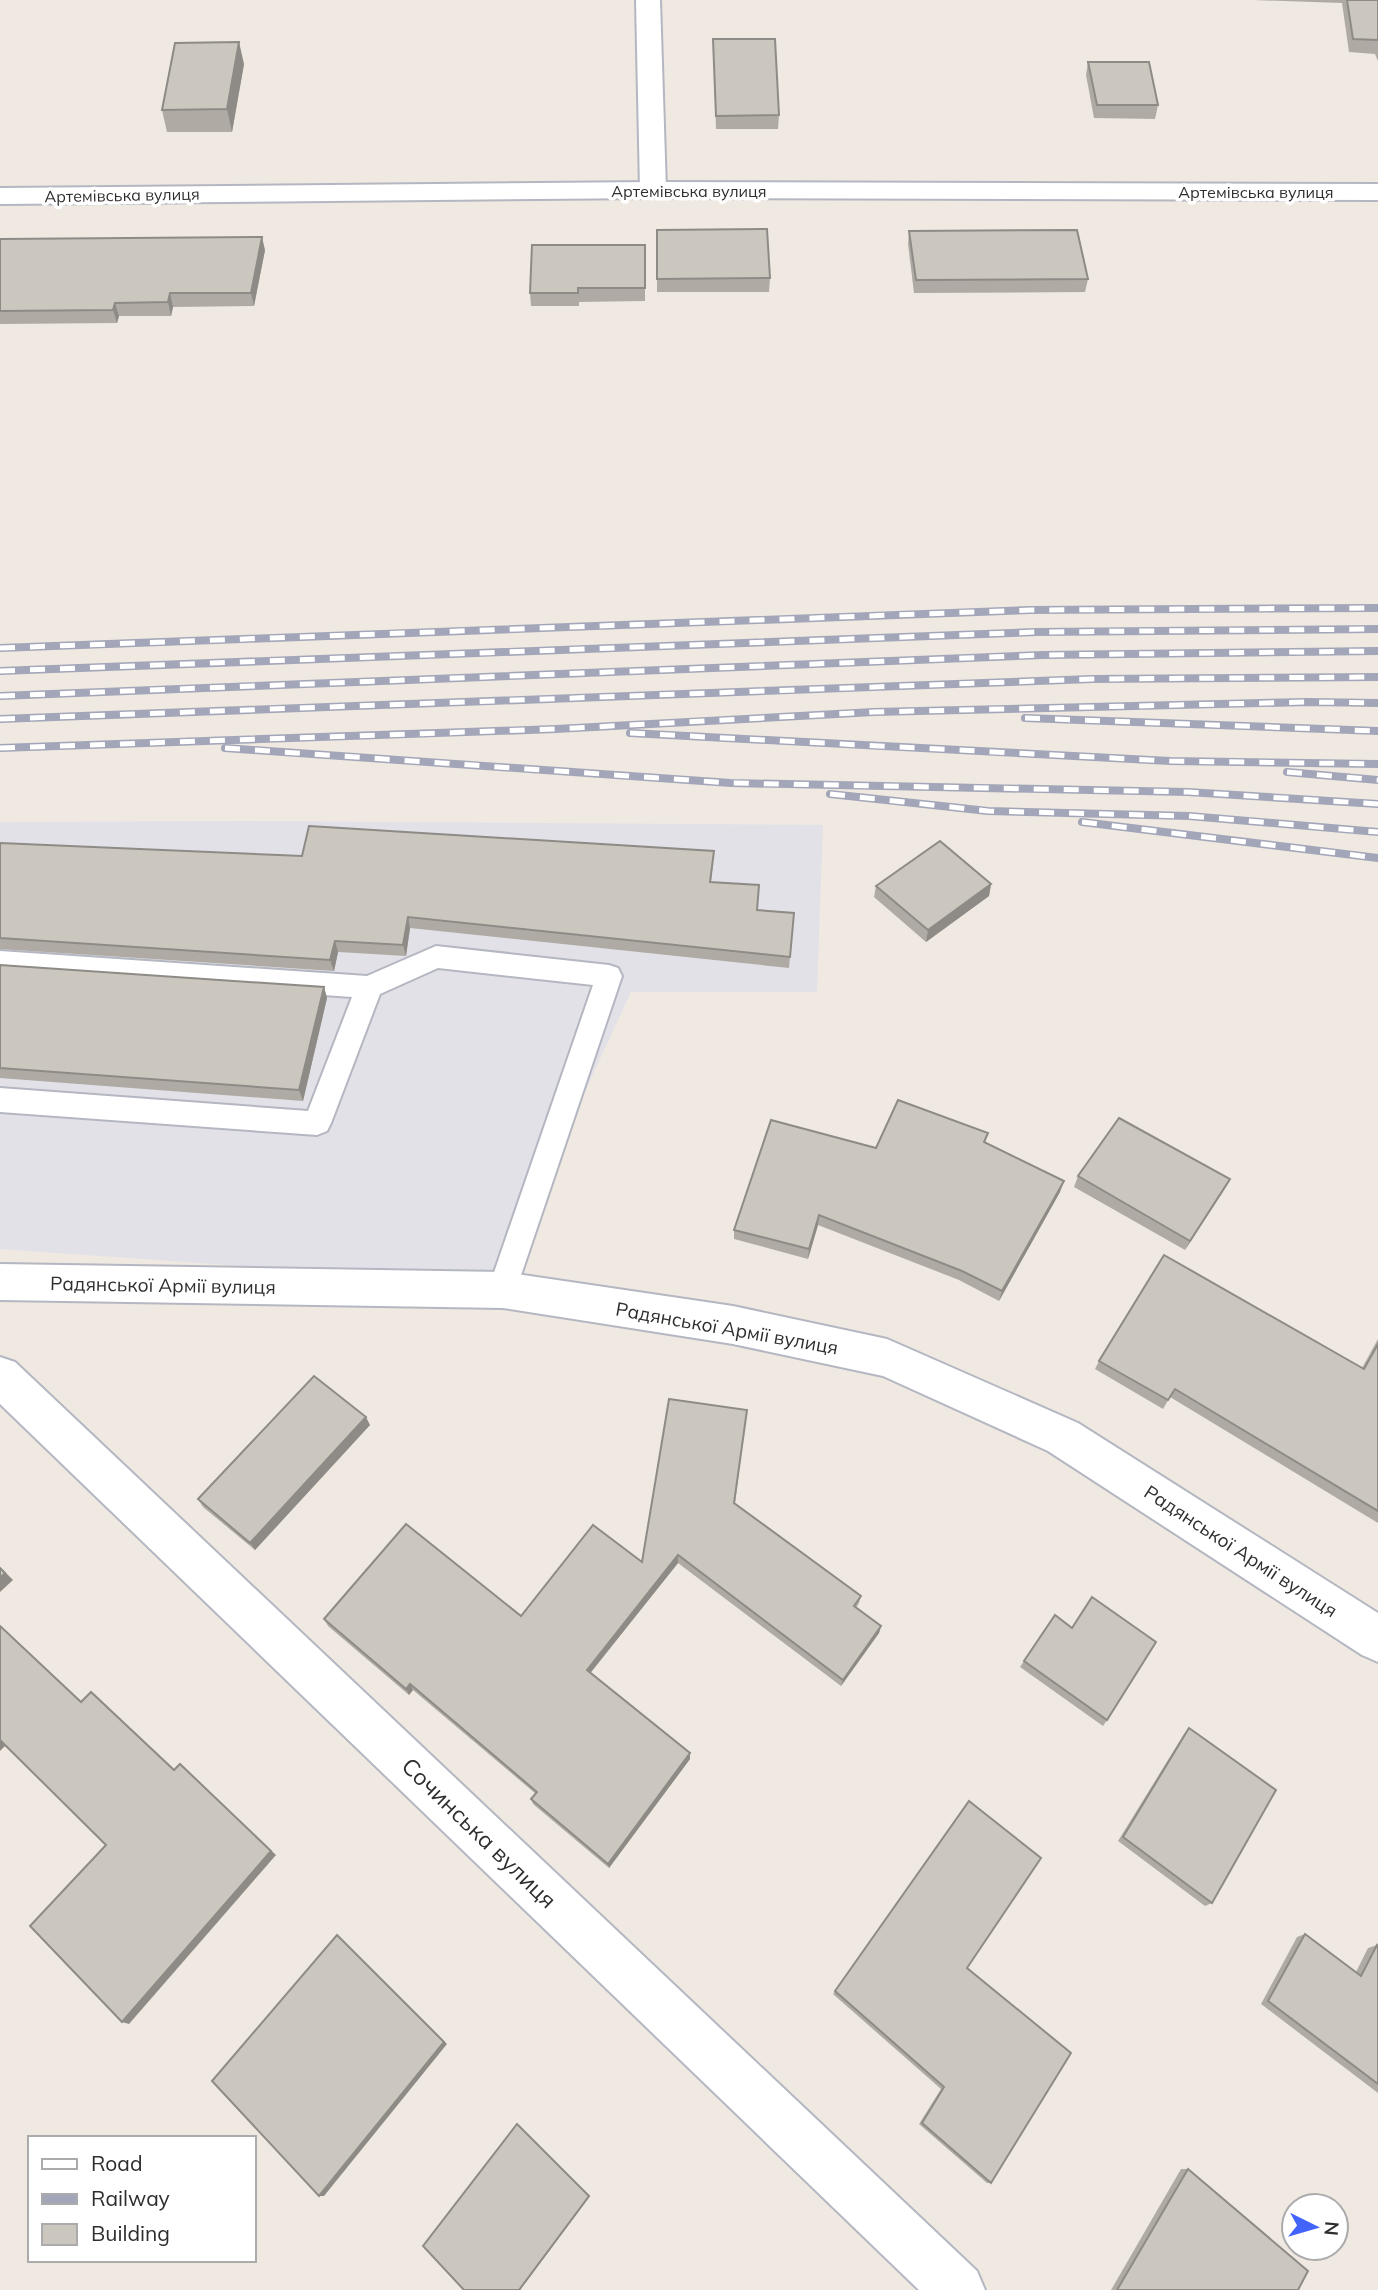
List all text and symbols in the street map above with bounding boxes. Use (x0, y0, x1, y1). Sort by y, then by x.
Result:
street label: Артемівська вулиця (611, 181, 767, 201)
street label: Артемівська вулиця (1178, 182, 1334, 202)
street label: Артемівська вулиця (44, 184, 200, 206)
street label: Радянської Армії вулиця (50, 1271, 276, 1299)
street label: Радянської Армії вулиця (614, 1297, 840, 1359)
street label: Радянської Армії вулиця (1140, 1480, 1342, 1622)
street label: Сочинська вулиця (396, 1751, 563, 1914)
legend (28, 2136, 256, 2262)
text: Road (91, 2150, 142, 2176)
text: Railway (91, 2185, 170, 2211)
north arrow (1280, 2192, 1350, 2262)
text: Building (91, 2220, 170, 2246)
text: N (1319, 2220, 1345, 2237)

